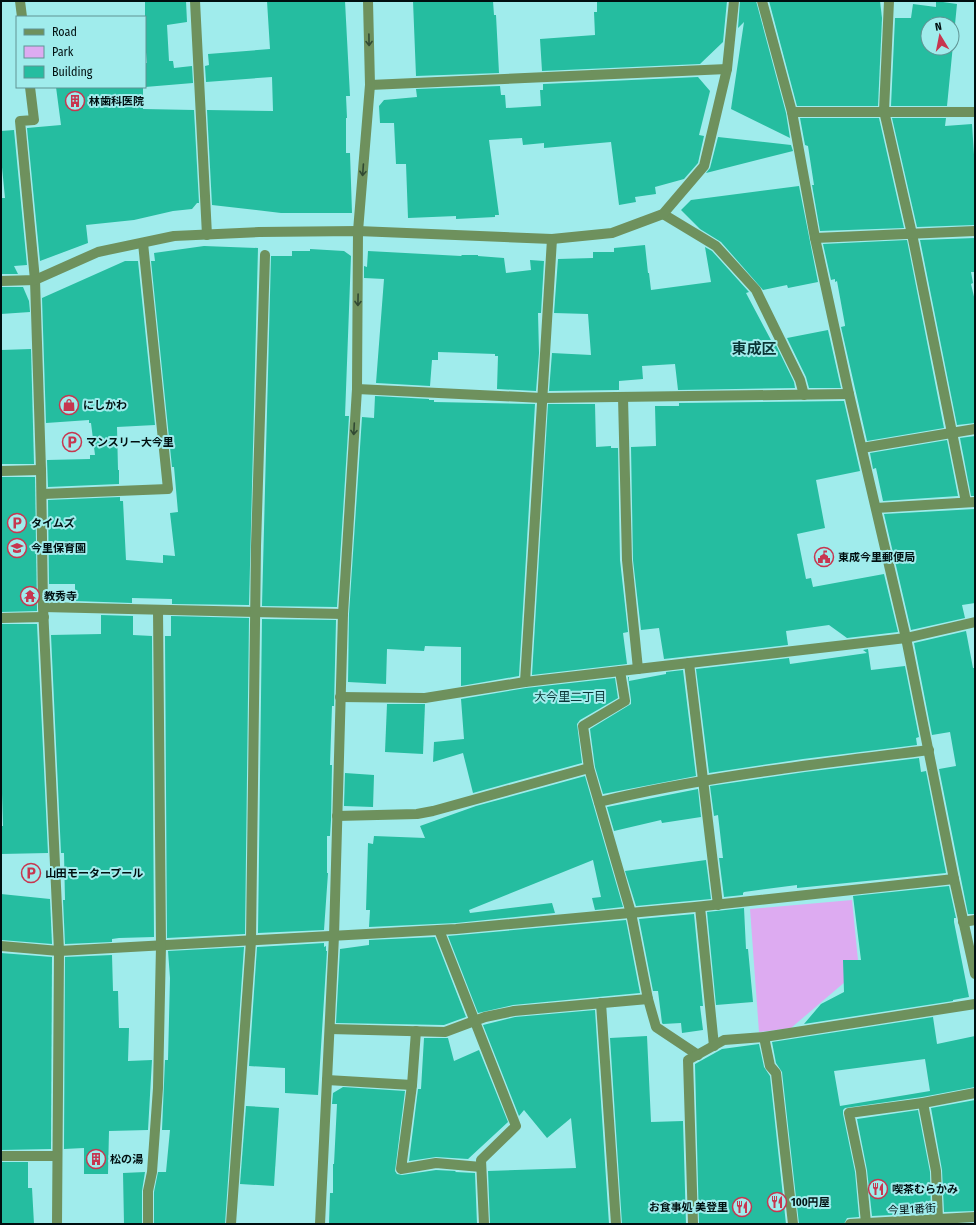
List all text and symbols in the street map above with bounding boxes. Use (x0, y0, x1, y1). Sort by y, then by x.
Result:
legend (16, 16, 146, 88)
north arrow (920, 16, 960, 56)
text: N (934, 20, 943, 34)
text: Road (52, 25, 77, 39)
one-way arrow (365, 33, 373, 46)
text: Park (52, 45, 74, 59)
text: Building (52, 65, 93, 79)
building icon: 林歯科医院 (64, 90, 86, 112)
place label: 林歯科医院 (89, 95, 144, 108)
one-way arrow (360, 163, 367, 176)
one-way arrow (354, 293, 362, 306)
district label: 東成区 (731, 340, 777, 358)
shop icon: にしかわ (58, 394, 80, 416)
place label: にしかわ (83, 399, 127, 412)
one-way arrow (351, 422, 358, 435)
parking icon: マンスリー大今里 (61, 431, 83, 453)
place label: マンスリー大今里 (86, 436, 174, 449)
parking icon: タイムズ (6, 512, 28, 534)
place label: タイムズ (31, 517, 75, 530)
school or university icon: 今里保育園 (6, 537, 28, 559)
place label: 今里保育園 (31, 542, 86, 555)
public building icon: 東成今里郵便局 (813, 546, 835, 568)
place label: 東成今里郵便局 (838, 551, 915, 564)
temple icon: 教秀寺 (19, 585, 41, 607)
place label: 教秀寺 (44, 590, 77, 603)
district label: 大今里二丁目 (534, 690, 606, 704)
parking icon: 山田モータープール (20, 862, 42, 884)
place label: 山田モータープール (45, 867, 143, 880)
building icon: 松の湯 (85, 1148, 107, 1170)
place label: 松の湯 (110, 1153, 143, 1166)
restaurant icon: 喫茶むらかみ (867, 1178, 889, 1200)
place label: 喫茶むらかみ (892, 1183, 958, 1196)
restaurant icon: 100円屋 (766, 1191, 788, 1213)
restaurant icon: お食事処 美登里 (731, 1196, 753, 1218)
place label: 100円屋 (791, 1196, 830, 1209)
place label: お食事処 美登里 (649, 1201, 728, 1214)
street label: 今里1番街 (888, 1202, 936, 1217)

